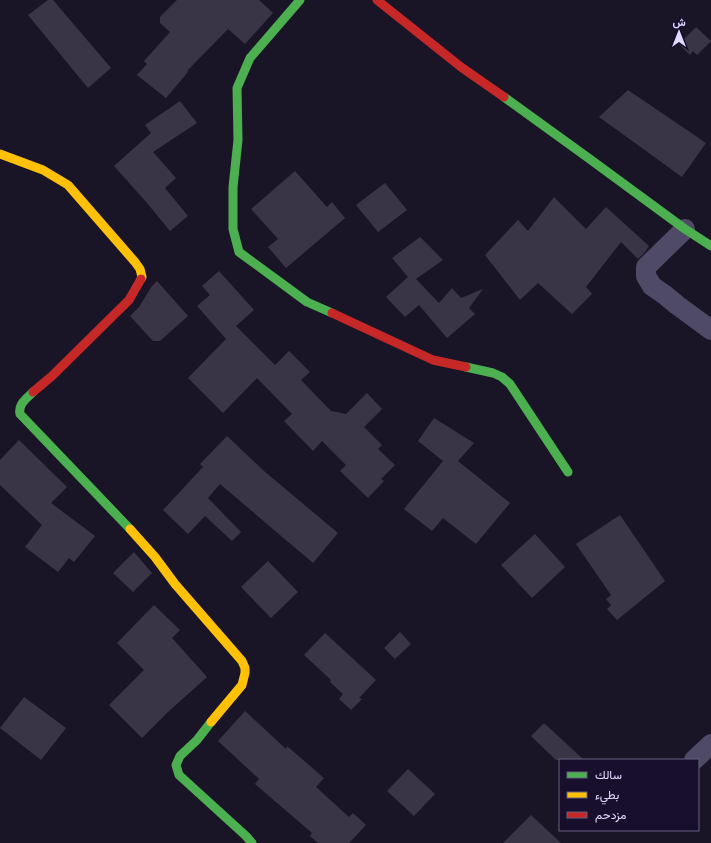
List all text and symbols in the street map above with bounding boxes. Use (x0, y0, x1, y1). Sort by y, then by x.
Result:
north arrow (659, 12, 699, 52)
text: ش (672, 15, 686, 29)
legend (559, 759, 699, 831)
text: سالك (595, 767, 622, 782)
text: بطيء (595, 787, 619, 805)
text: مزدحم (595, 807, 626, 823)

